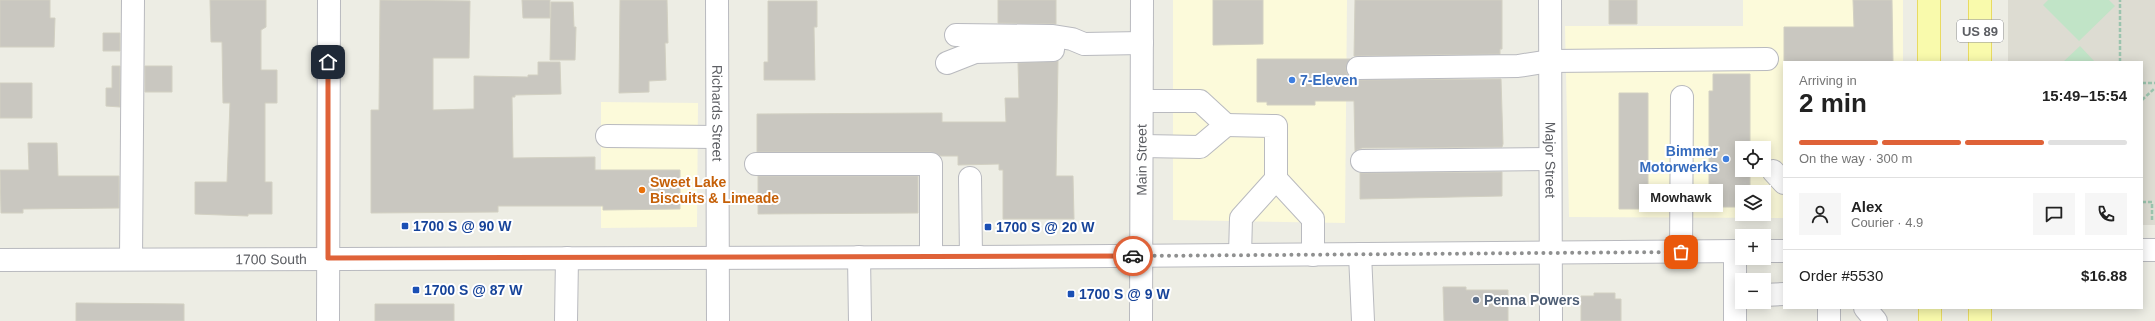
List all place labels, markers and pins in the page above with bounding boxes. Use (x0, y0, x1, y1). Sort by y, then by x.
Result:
pin (311, 45, 345, 79)
place label: 7-Eleven (1300, 72, 1358, 88)
marker: 7-Eleven (1287, 75, 1297, 85)
place label: Bimmer Motorwerks (1639, 143, 1719, 175)
marker: Bimmer Motorwerks (1721, 154, 1731, 164)
place label: Sweet Lake Biscuits & Limeade (650, 174, 779, 206)
callout: Mowhawk (1639, 184, 1723, 212)
marker: Sweet Lake Biscuits & Limeade (637, 185, 647, 195)
place label: 1700 S @ 90 W (413, 218, 512, 234)
place label: 1700 S @ 20 W (996, 219, 1095, 235)
marker: 1700 S @ 90 W (400, 221, 410, 231)
marker: 1700 S @ 20 W (983, 222, 993, 232)
pin (1664, 235, 1698, 269)
place label: 1700 S @ 87 W (424, 282, 523, 298)
marker: 1700 S @ 87 W (411, 285, 421, 295)
place label: 1700 S @ 9 W (1079, 286, 1170, 302)
marker: 1700 S @ 9 W (1066, 289, 1076, 299)
place label: Penna Powers (1484, 292, 1580, 308)
marker: Penna Powers (1471, 295, 1481, 305)

